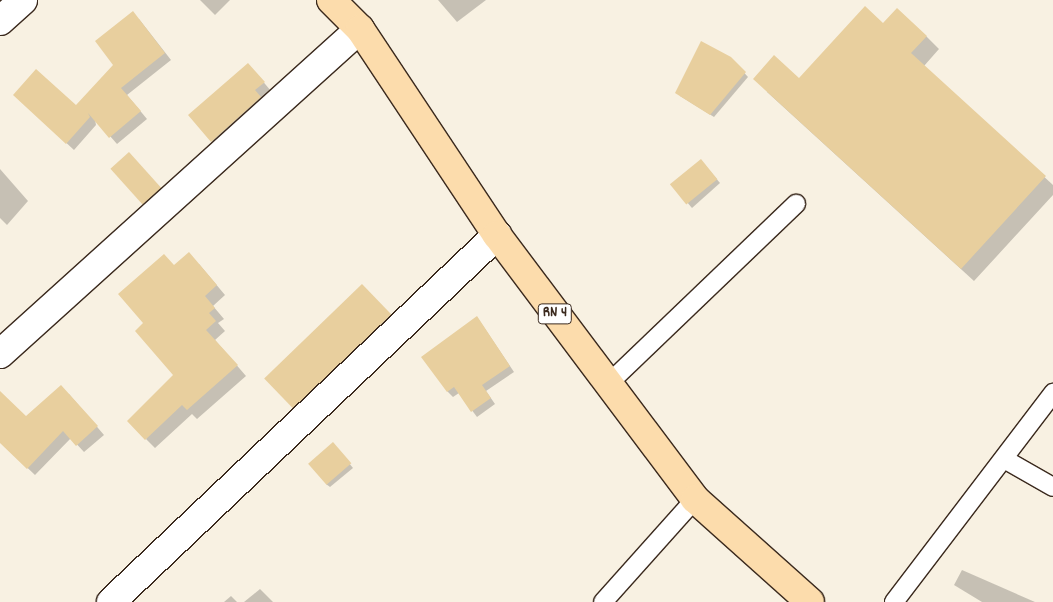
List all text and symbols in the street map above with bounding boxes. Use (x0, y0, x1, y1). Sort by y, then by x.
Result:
road number: RN 4 (538, 302, 572, 326)

